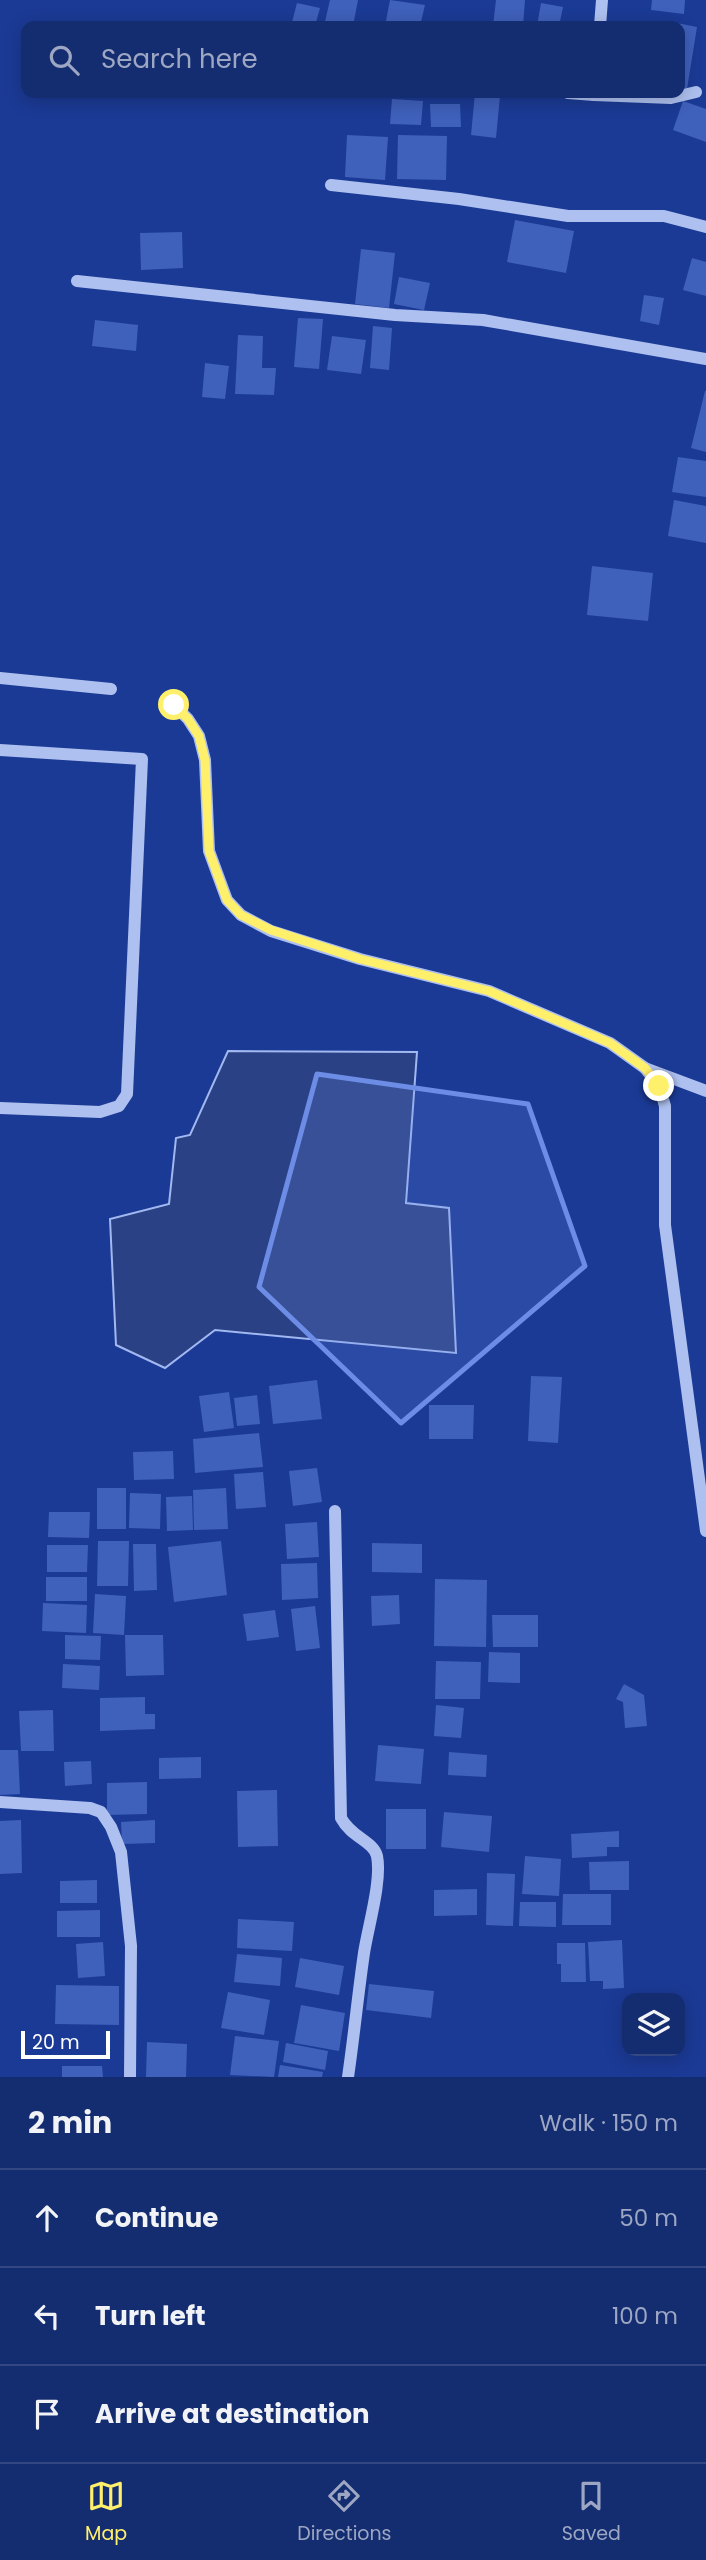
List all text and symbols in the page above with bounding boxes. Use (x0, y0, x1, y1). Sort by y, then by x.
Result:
search box (21, 21, 685, 98)
icon: search (45, 41, 83, 79)
text: Search here (101, 41, 258, 77)
route start (158, 689, 189, 720)
route end (643, 1070, 674, 1101)
map controls (622, 1993, 685, 2056)
button: layers (622, 1993, 685, 2056)
scale bar (21, 2028, 110, 2060)
text: 20 m (32, 2029, 80, 2056)
text: 2 min (28, 2101, 112, 2144)
text: Walk · 150 m (539, 2107, 678, 2139)
icon: ahead (28, 2199, 66, 2237)
text: Continue (95, 2200, 218, 2236)
text: 50 m (619, 2202, 678, 2234)
icon: left (28, 2297, 66, 2335)
text: Turn left (95, 2298, 206, 2334)
text: 100 m (612, 2300, 678, 2332)
icon: arrive (28, 2395, 66, 2433)
text: Arrive at destination (95, 2396, 370, 2432)
tab: Map (85, 2477, 127, 2548)
tab: Directions (297, 2477, 392, 2548)
tab: Saved (562, 2477, 621, 2548)

